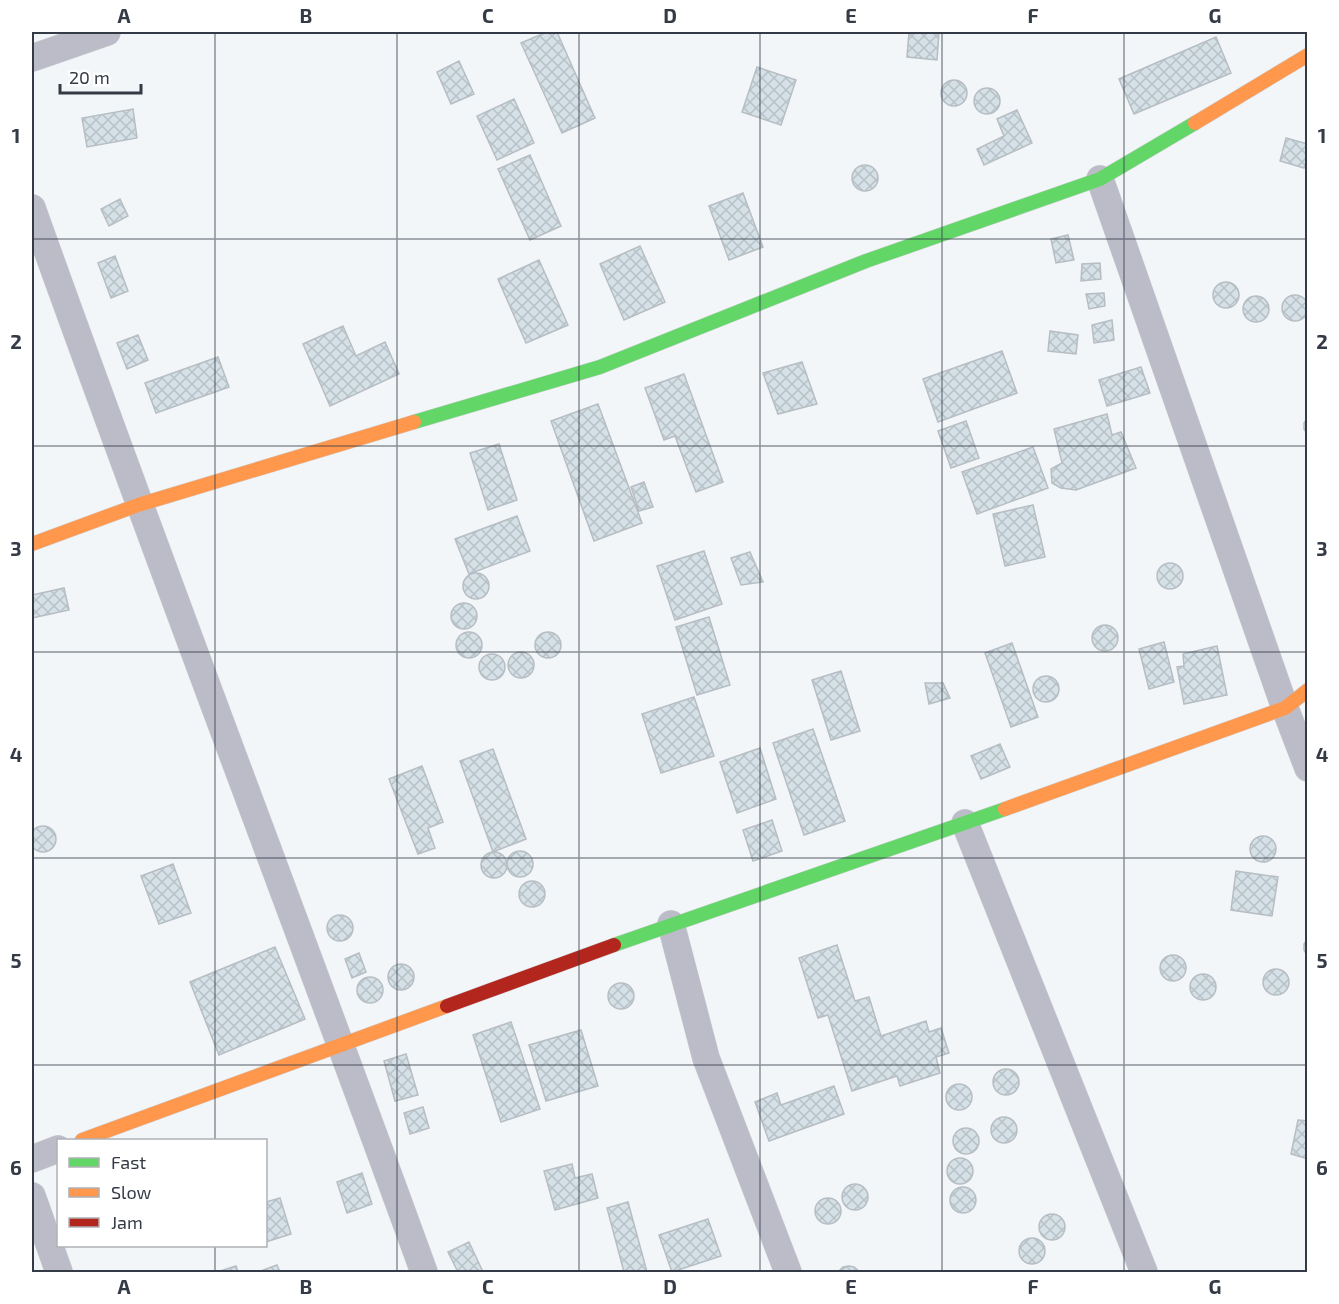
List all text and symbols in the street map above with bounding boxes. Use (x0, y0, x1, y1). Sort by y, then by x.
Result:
text: A (117, 3, 131, 27)
text: B (300, 3, 312, 27)
text: C (482, 3, 494, 27)
text: D (663, 3, 677, 27)
text: E (845, 3, 857, 27)
text: F (1027, 3, 1039, 27)
text: G (1209, 3, 1221, 27)
scale bar (60, 57, 141, 95)
text: 20 m (69, 66, 110, 88)
text: 1 (12, 123, 20, 147)
text: 1 (1318, 123, 1326, 147)
text: 2 (10, 329, 22, 353)
text: 2 (1316, 329, 1328, 353)
text: 3 (10, 536, 22, 560)
text: 3 (1316, 536, 1328, 560)
text: 4 (10, 742, 23, 766)
text: 4 (1316, 742, 1329, 766)
text: 5 (10, 948, 22, 972)
text: 5 (1316, 948, 1328, 972)
legend (57, 1139, 267, 1247)
text: Fast (111, 1151, 146, 1173)
text: 6 (10, 1155, 22, 1179)
text: 6 (1316, 1155, 1328, 1179)
text: Slow (111, 1181, 152, 1203)
text: Jam (111, 1211, 143, 1233)
text: A (117, 1274, 131, 1298)
text: B (300, 1274, 312, 1298)
text: C (482, 1274, 494, 1298)
text: D (663, 1274, 677, 1298)
text: E (845, 1274, 857, 1298)
text: F (1027, 1274, 1039, 1298)
text: G (1209, 1274, 1221, 1298)

